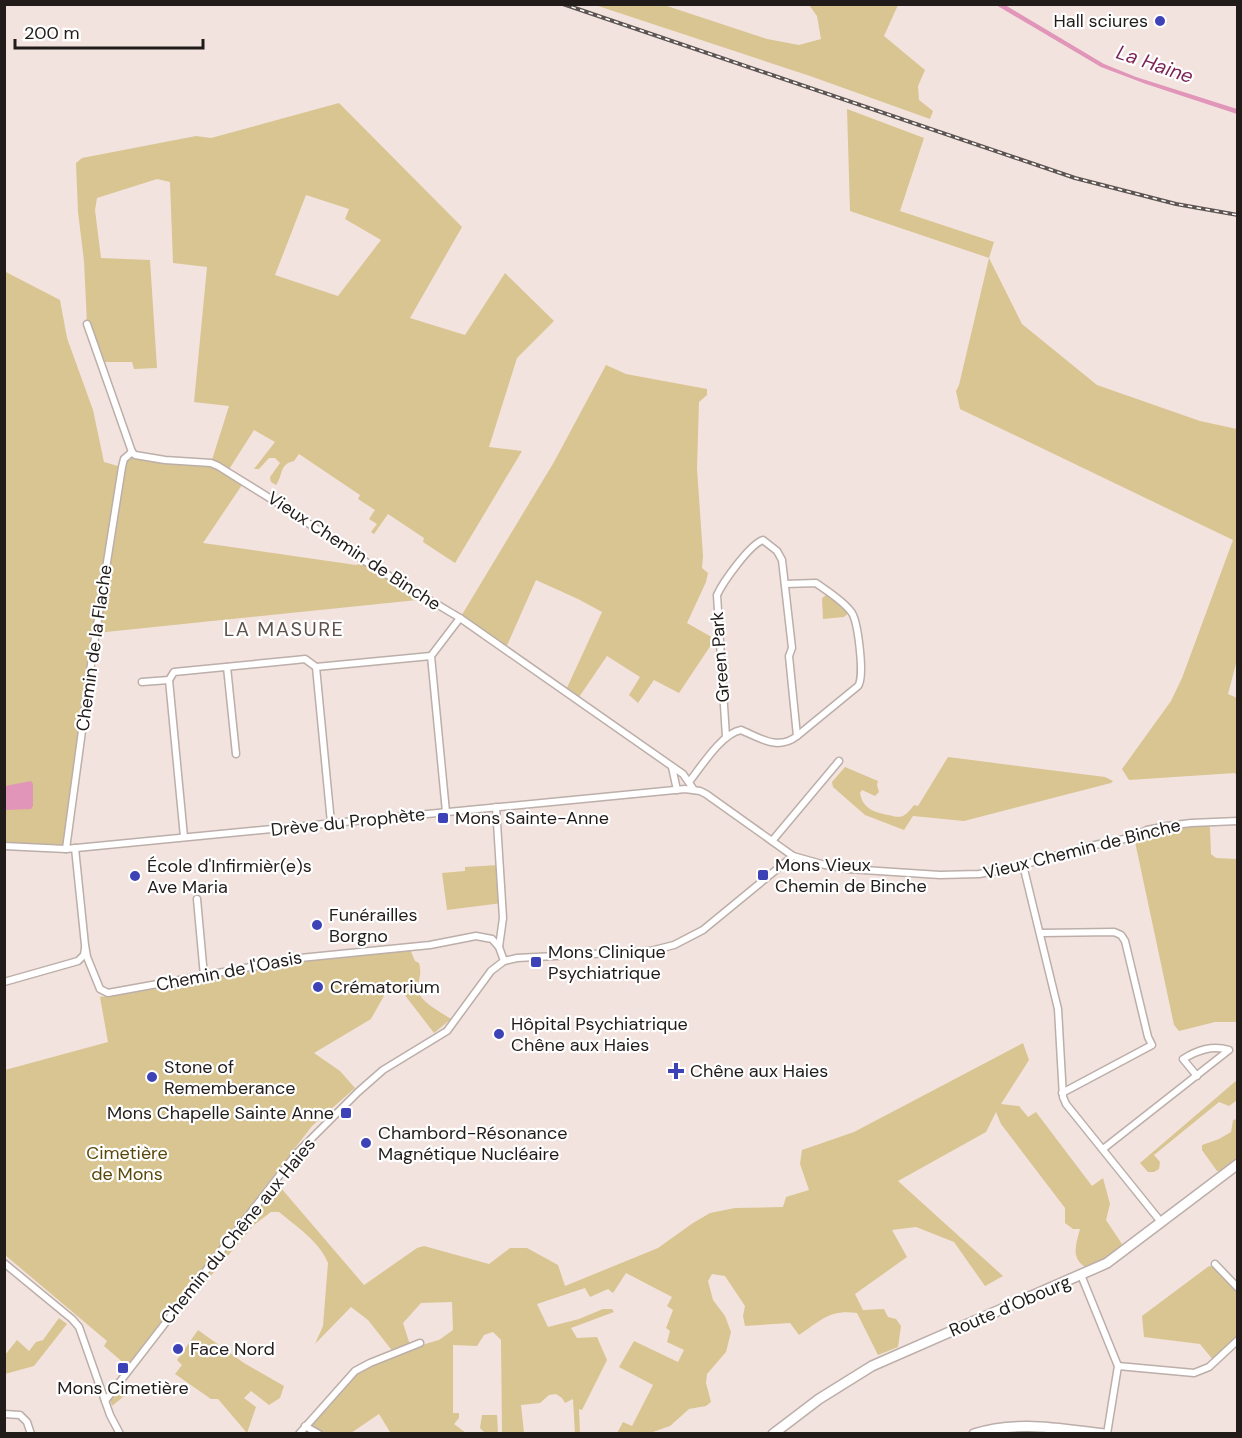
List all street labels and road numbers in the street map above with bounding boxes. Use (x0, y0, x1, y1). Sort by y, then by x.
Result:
street label: Vieux Chemin de Binche (263, 486, 445, 616)
street label: Chemin de la Flache (70, 563, 118, 733)
street label: Green Park (705, 611, 735, 703)
street label: Drève du Prophète (270, 802, 426, 842)
street label: Vieux Chemin de Binche (981, 813, 1183, 885)
street label: Chemin de l'Oasis (154, 945, 304, 997)
street label: Chemin du Chêne aux Haies (155, 1133, 321, 1329)
street label: Route d'Obourg (946, 1270, 1074, 1342)

